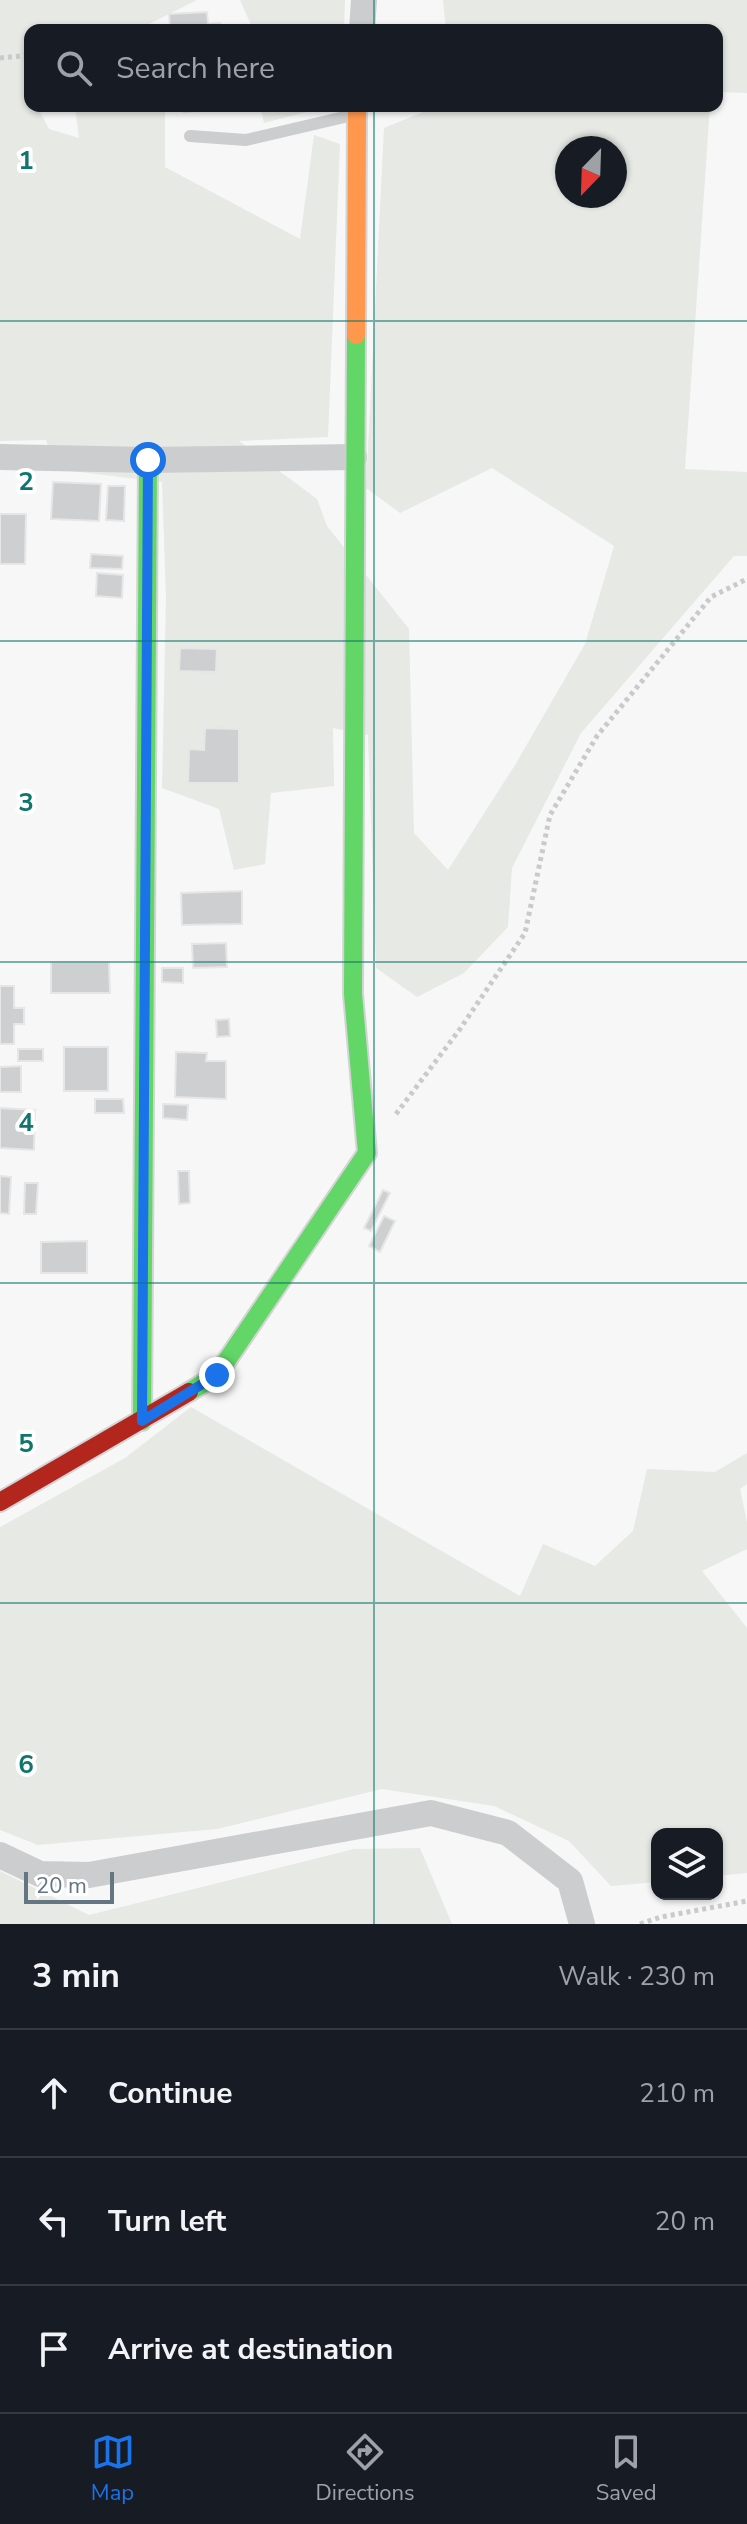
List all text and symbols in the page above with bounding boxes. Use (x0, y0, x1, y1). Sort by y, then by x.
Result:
search box (24, 24, 723, 112)
icon: search (52, 46, 96, 90)
text: Search here (116, 48, 275, 89)
north arrow (555, 136, 627, 208)
text: 1 (18, 143, 34, 178)
route start (130, 442, 166, 478)
text: 2 (18, 464, 34, 499)
text: 3 (18, 785, 34, 820)
text: 4 (18, 1105, 34, 1140)
route end (199, 1357, 235, 1393)
text: 5 (18, 1426, 34, 1461)
text: 6 (18, 1747, 34, 1782)
map controls (651, 1828, 723, 1900)
button: layers (651, 1828, 723, 1900)
scale bar (24, 1868, 114, 1904)
text: 20 m (36, 1871, 87, 1901)
text: 3 min (32, 1953, 120, 1999)
text: Walk · 230 m (558, 1959, 715, 1994)
icon: ahead (32, 2071, 76, 2115)
text: Continue (108, 2073, 233, 2114)
text: 210 m (639, 2076, 715, 2111)
icon: left (32, 2199, 76, 2243)
text: Turn left (108, 2201, 226, 2242)
text: 20 m (655, 2204, 715, 2239)
icon: arrive (32, 2327, 76, 2371)
text: Arrive at destination (108, 2329, 393, 2370)
tab: Map (91, 2430, 135, 2508)
tab: Directions (316, 2430, 415, 2508)
tab: Saved (596, 2430, 656, 2508)

